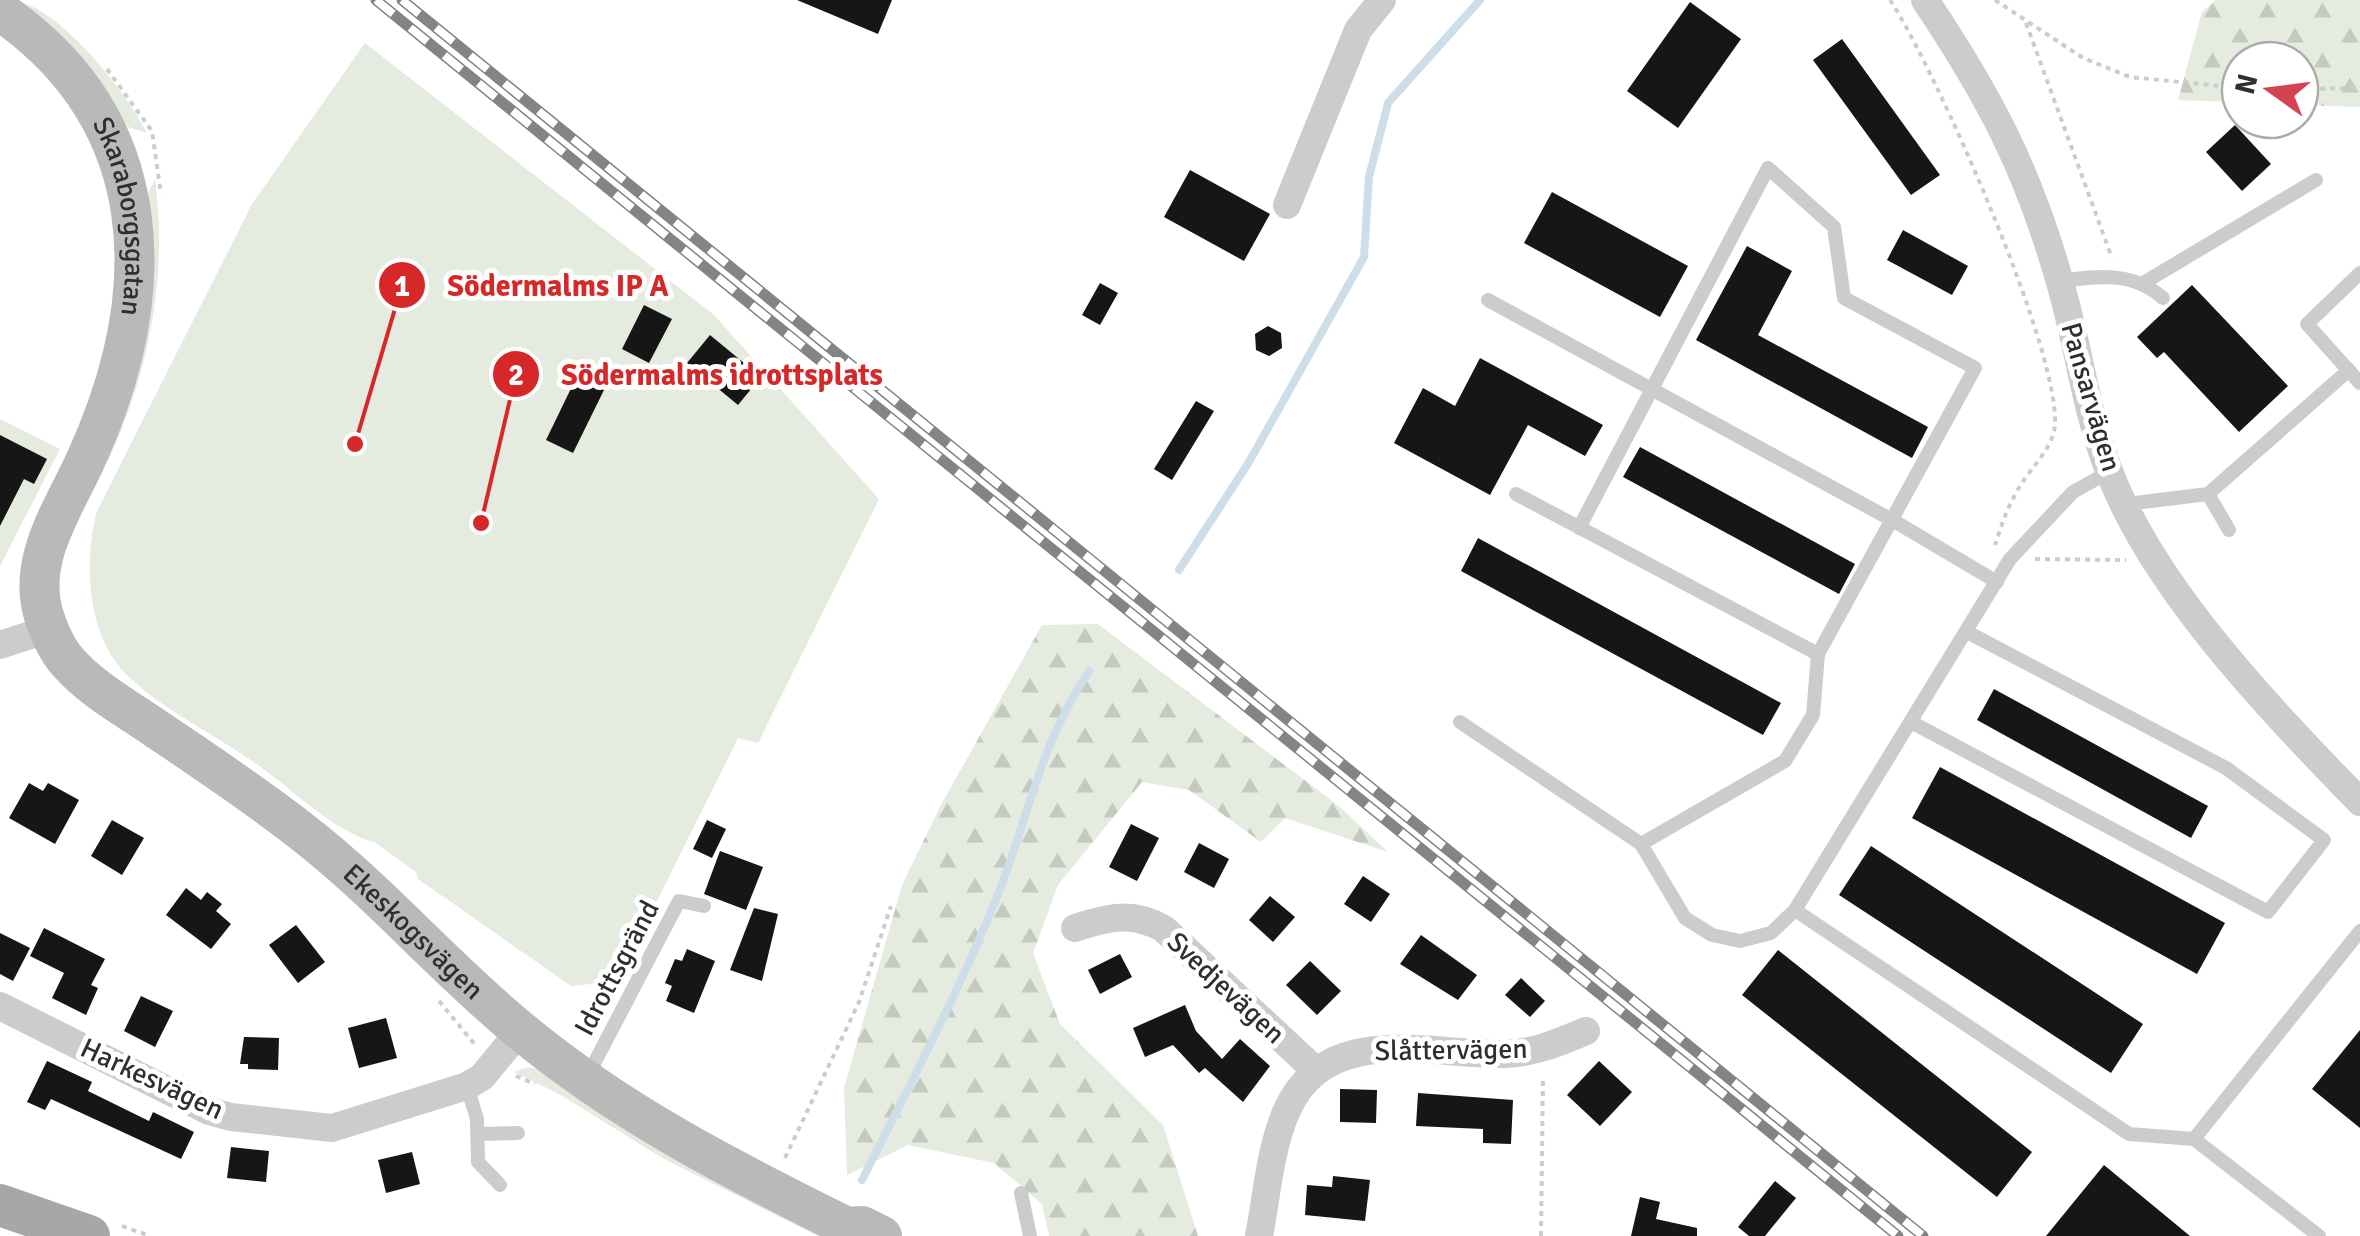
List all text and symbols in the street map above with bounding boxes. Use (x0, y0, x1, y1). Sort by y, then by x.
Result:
north arrow (2220, 40, 2320, 140)
text: N (2228, 71, 2266, 98)
street label: Skaraborgsgatan (85, 111, 151, 318)
callout: Södermalms IP A (377, 255, 688, 315)
text: 1 (394, 268, 410, 305)
text: Södermalms IP A (447, 268, 669, 305)
street label: Pansarvägen (2054, 319, 2128, 475)
callout: Södermalms idrottsplats (491, 344, 903, 404)
text: 2 (508, 357, 524, 394)
text: Södermalms idrottsplats (561, 357, 883, 394)
street label: Ekeskogsvägen (336, 857, 490, 1007)
street label: Idrottsgränd (567, 895, 667, 1041)
street label: Svedjevägen (1160, 925, 1292, 1051)
street label: Harkesvägen (75, 1031, 229, 1127)
street label: Slåttervägen (1374, 1032, 1528, 1068)

